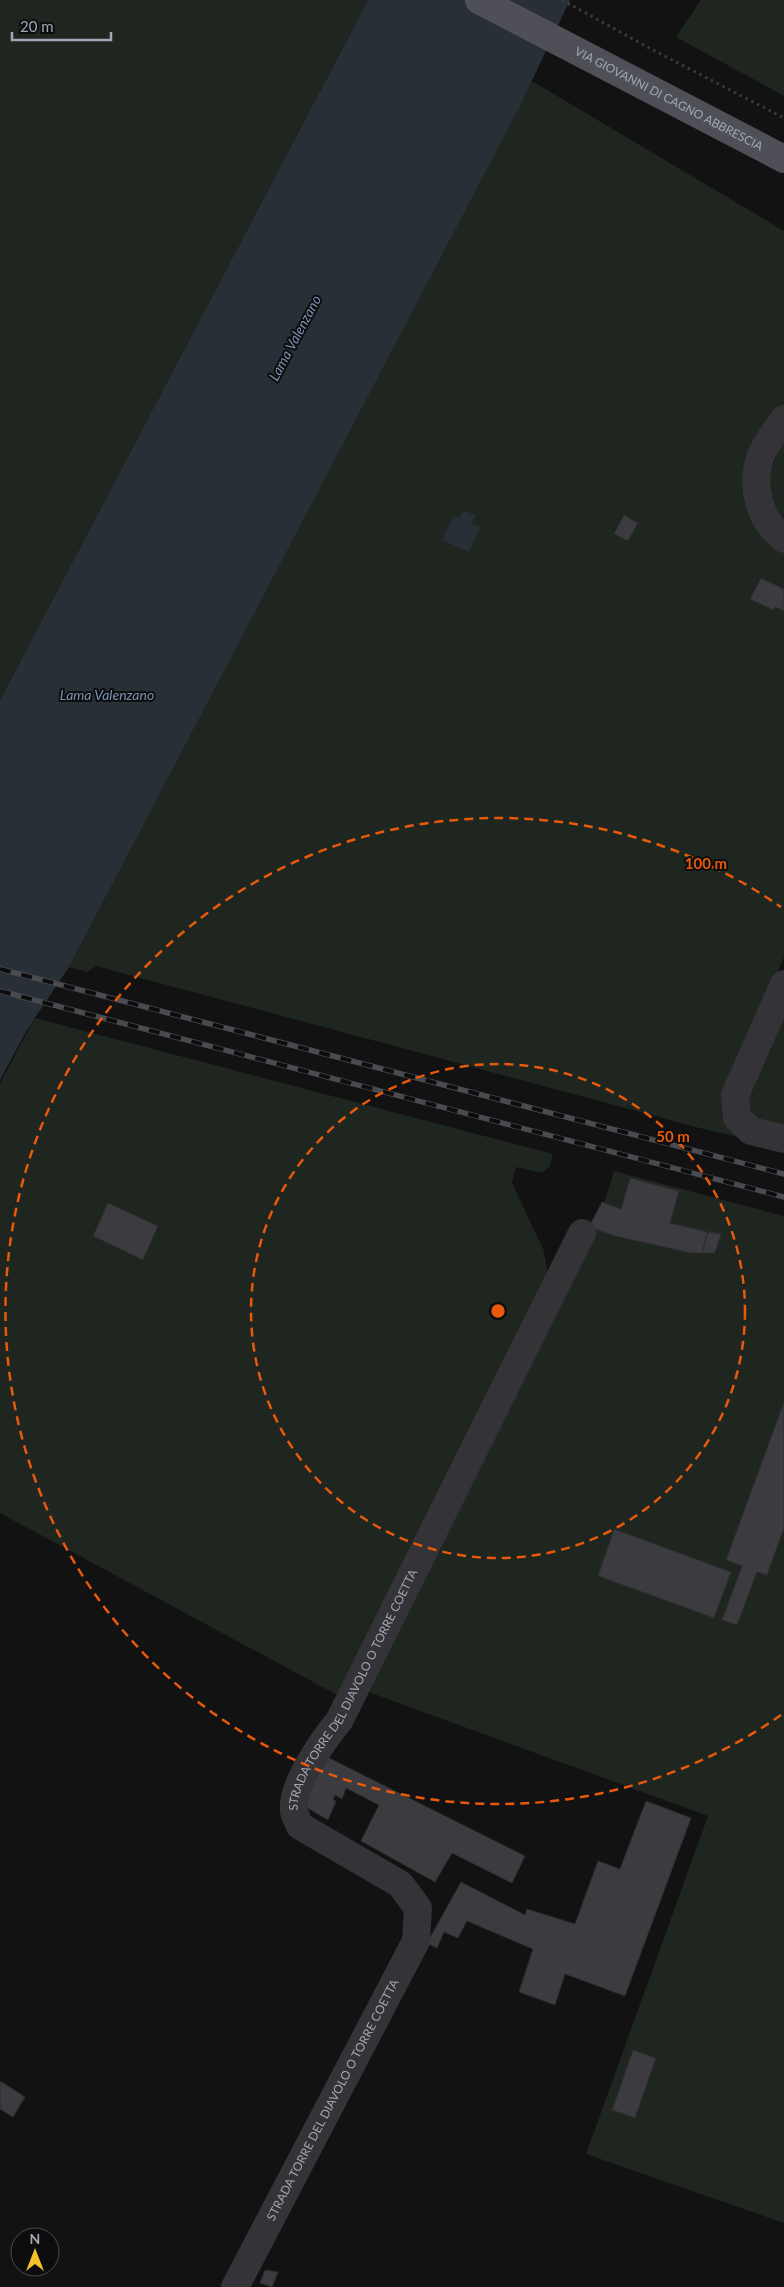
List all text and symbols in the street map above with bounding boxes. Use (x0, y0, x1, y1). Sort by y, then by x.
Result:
scale bar (12, 10, 111, 42)
text: 20 m (20, 17, 54, 35)
street label: VIA GIOVANNI DI CAGNO ABBRESCIA (572, 43, 766, 154)
water label: Lama Valenzano (265, 292, 324, 383)
water label: Lama Valenzano (60, 686, 154, 703)
text: 100 m (685, 854, 727, 872)
text: 50 m (656, 1127, 690, 1145)
centre of rings (489, 1302, 507, 1320)
street label: STRADA TORRE DEL DIAVOLO O TORRE COETTA (286, 1566, 421, 1811)
street label: STRADA TORRE DEL DIAVOLO O TORRE COETTA (263, 1976, 402, 2223)
north arrow (10, 2227, 60, 2277)
text: N (30, 2230, 40, 2247)

